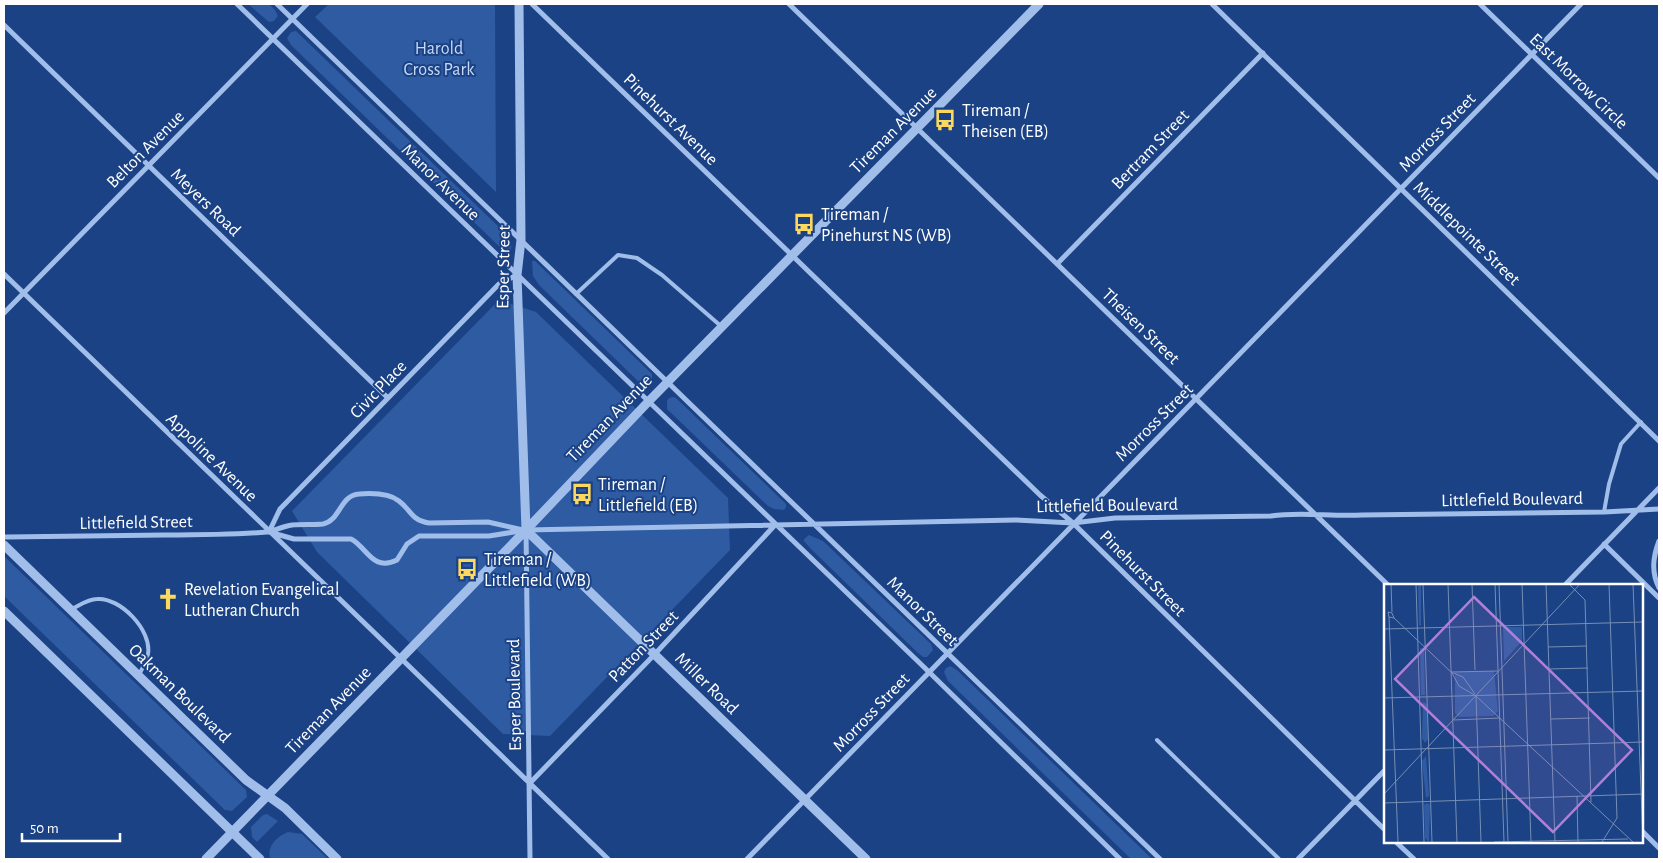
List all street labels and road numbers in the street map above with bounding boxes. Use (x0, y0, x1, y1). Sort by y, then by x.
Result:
street label: East Morrow Circle (1526, 30, 1631, 133)
street label: Pinehurst Avenue (620, 70, 721, 169)
street label: Tireman Avenue (847, 84, 941, 178)
street label: Morross Street (1396, 90, 1480, 175)
street label: Bertram Street (1109, 106, 1193, 193)
street label: Belton Avenue (104, 108, 188, 192)
street label: Manor Avenue (398, 141, 483, 224)
street label: Meyers Road (167, 165, 244, 240)
street label: Middlepointe Street (1409, 178, 1523, 289)
street label: Esper Street (494, 225, 514, 309)
street label: Theisen Street (1098, 285, 1183, 368)
street label: Civic Place (347, 357, 411, 422)
street label: Tireman Avenue (563, 371, 656, 466)
street label: Morross Street (1112, 380, 1197, 465)
street label: Appoline Avenue (162, 410, 260, 506)
street label: Littlefield Boulevard (1441, 490, 1583, 510)
street label: Littlefield Boulevard (1036, 496, 1178, 516)
street label: Littlefield Street (79, 513, 193, 533)
street label: Pinehurst Street (1096, 527, 1189, 620)
street label: Manor Street (883, 574, 962, 650)
street label: Patton Street (605, 607, 682, 686)
street label: Esper Boulevard (505, 639, 525, 751)
street label: Oakman Boulevard (125, 641, 234, 747)
street label: Miller Road (671, 649, 741, 718)
street label: Tireman Avenue (282, 663, 375, 758)
street label: Morross Street (830, 670, 914, 755)

